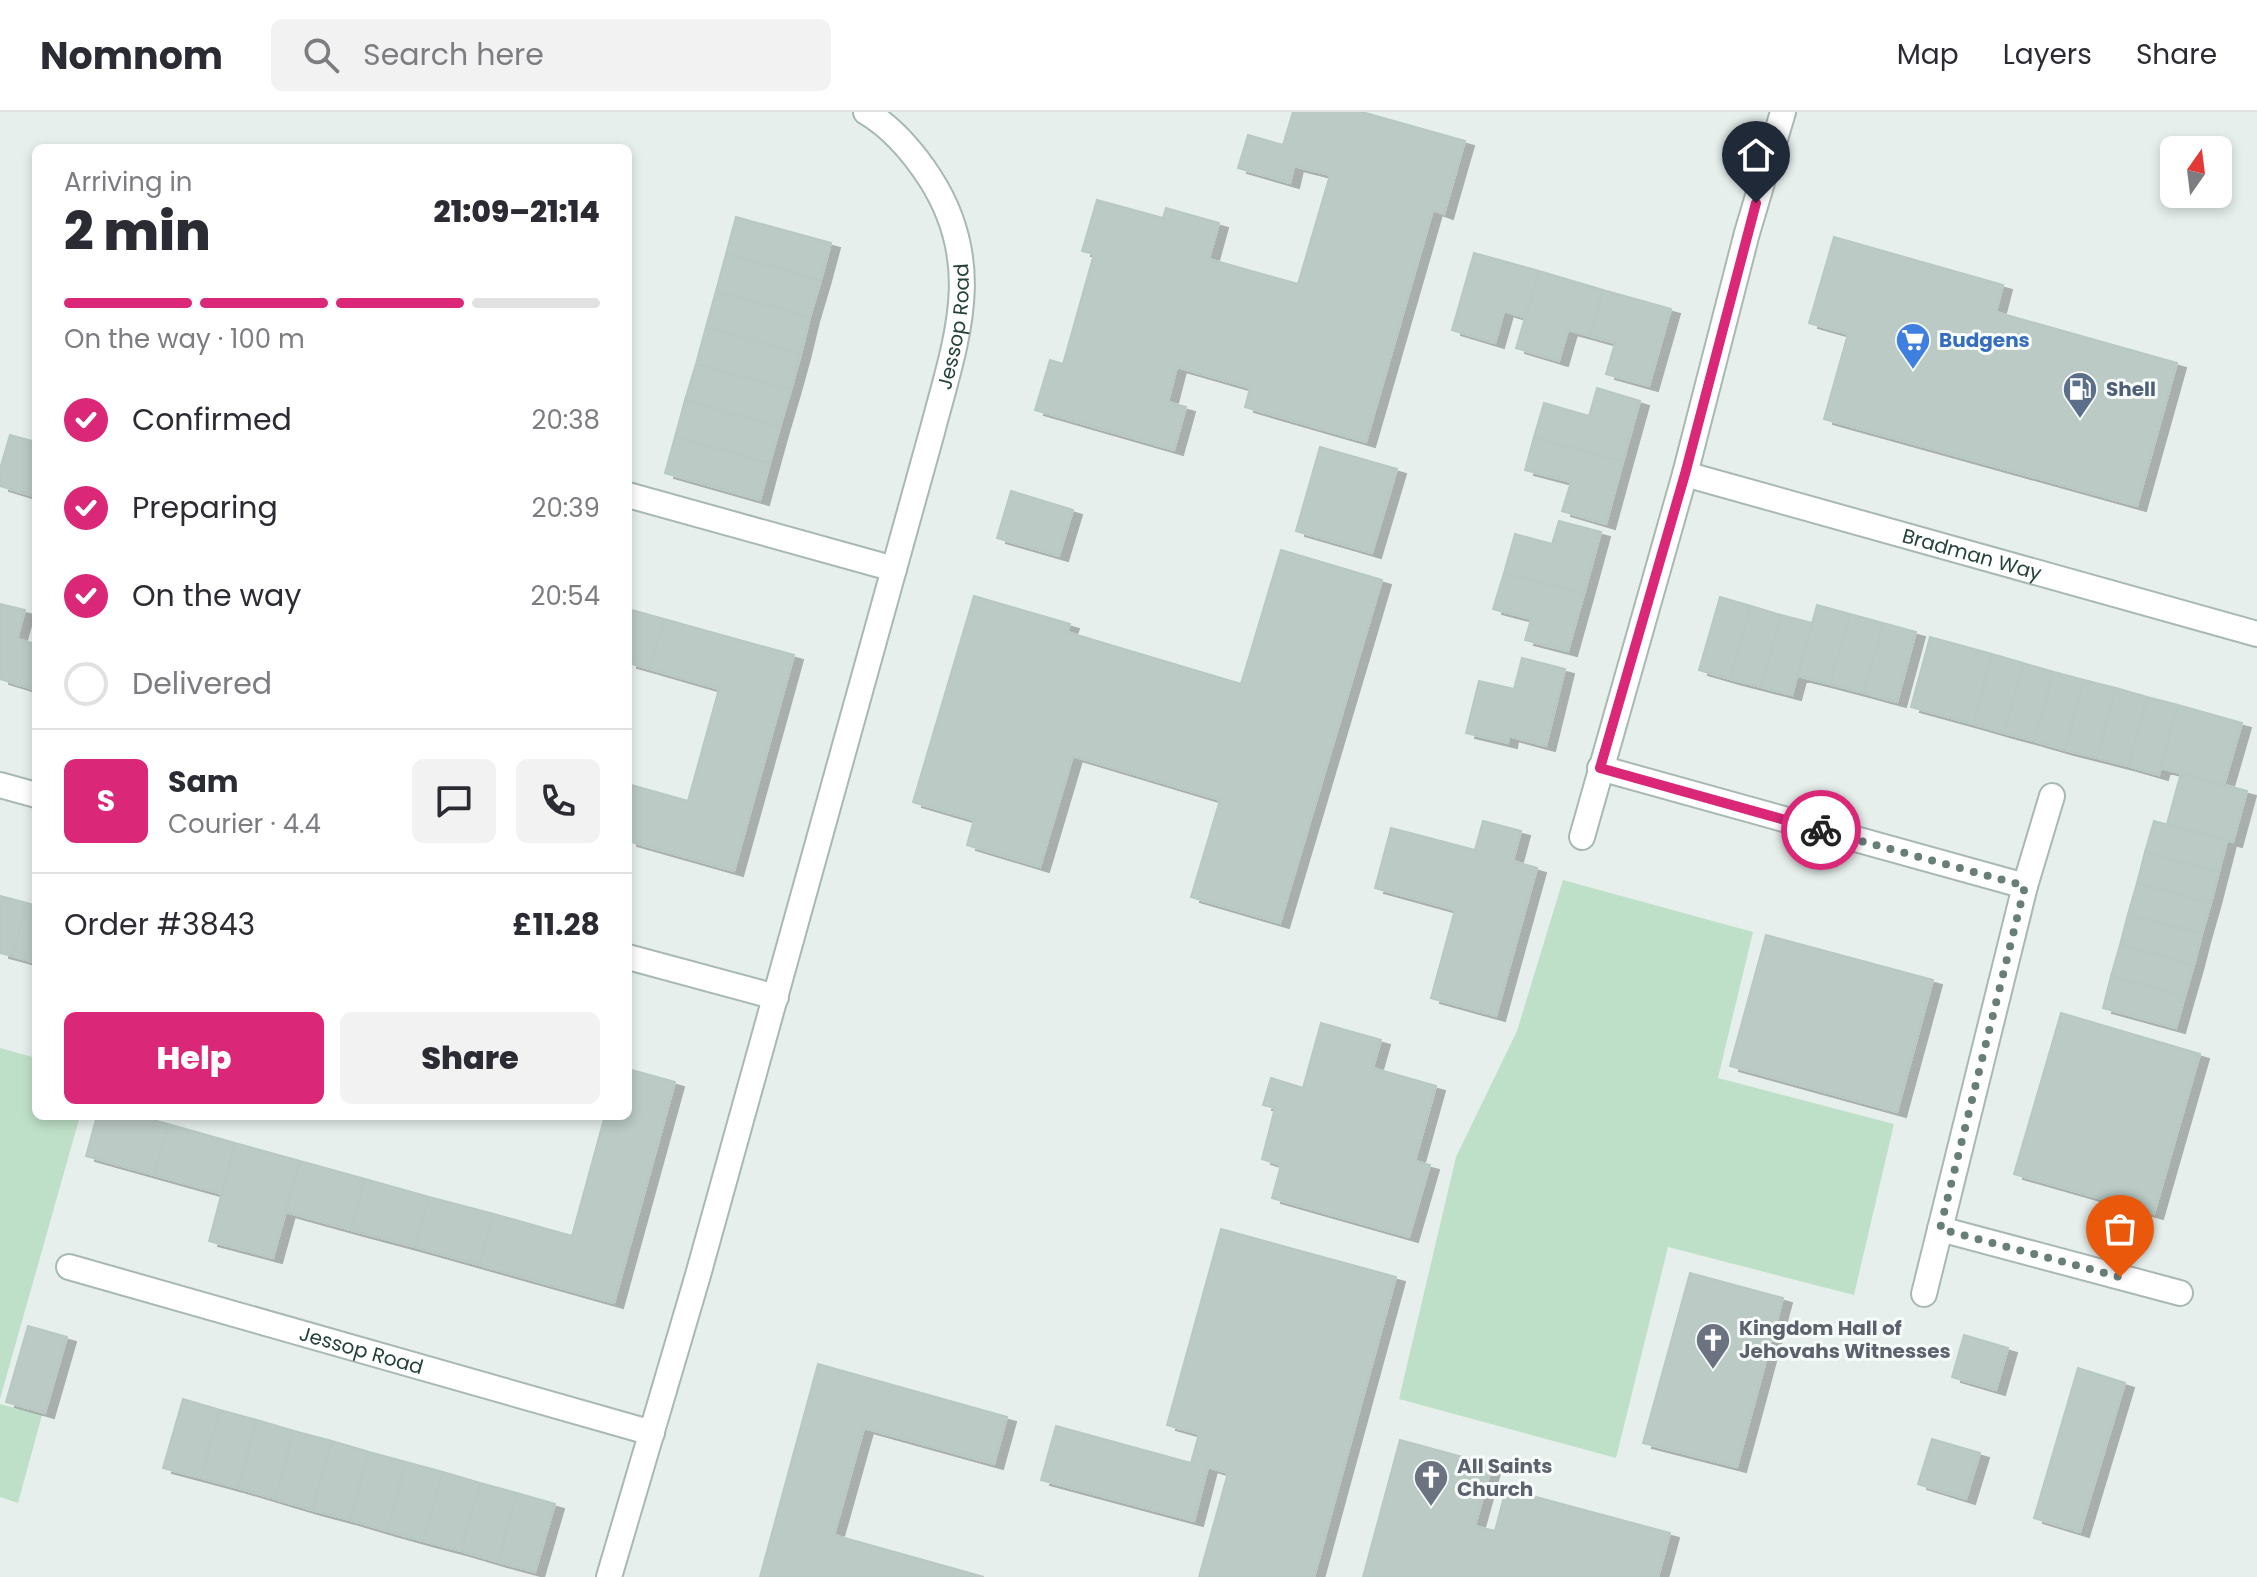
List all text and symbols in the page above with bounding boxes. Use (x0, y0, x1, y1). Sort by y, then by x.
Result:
search box (271, 19, 831, 91)
text: Nomnom (40, 29, 223, 82)
icon: search (299, 33, 343, 77)
text: Search here (363, 33, 544, 76)
text: Map (1897, 35, 1959, 74)
text: Layers (2003, 35, 2092, 74)
text: Share (2136, 35, 2217, 74)
pin (1722, 121, 1790, 203)
icon: home (1734, 133, 1778, 177)
north arrow (2160, 136, 2232, 208)
map controls (2160, 136, 2232, 208)
text: Arriving in (64, 164, 193, 200)
text: 21:09–21:14 (434, 190, 600, 233)
text: 2 min (64, 195, 211, 268)
street label: Jessop Road (930, 262, 976, 393)
text: On the way · 100 m (64, 321, 305, 357)
supermarket icon: Budgens (1894, 321, 1932, 371)
place label: Budgens (1939, 326, 2030, 354)
fuel station icon: Shell (2061, 370, 2099, 420)
place label: Shell (2106, 375, 2156, 403)
icon: check (64, 398, 108, 442)
text: Confirmed (132, 398, 292, 441)
text: 20:38 (531, 402, 600, 438)
icon: check (64, 486, 108, 530)
text: Preparing (132, 486, 278, 529)
text: 20:39 (531, 490, 600, 526)
street label: Bradman Way (1899, 521, 2045, 587)
icon: check (64, 574, 108, 618)
text: On the way (132, 574, 301, 617)
text: 20:54 (531, 578, 600, 614)
text: Delivered (132, 662, 272, 705)
button: chat (412, 759, 496, 843)
button: phone (516, 759, 600, 843)
text: Sam (168, 760, 239, 803)
text: S (97, 779, 115, 822)
courier (1781, 790, 1861, 870)
text: Courier · 4.4 (168, 806, 321, 842)
icon: bike (1799, 808, 1843, 852)
text: Order #3843 (64, 903, 255, 946)
text: £11.28 (513, 903, 600, 946)
button: Help (64, 1012, 324, 1104)
button: Share (340, 1012, 600, 1104)
pin (2086, 1195, 2154, 1277)
icon: bag (2098, 1207, 2142, 1251)
place label: Kingdom Hall of Jehovahs Witnesses (1739, 1314, 1951, 1365)
street label: Jessop Road (296, 1319, 427, 1381)
church icon: Kingdom Hall of Jehovahs Witnesses (1694, 1321, 1732, 1371)
place label: All Saints Church (1457, 1452, 1552, 1503)
church icon: All Saints Church (1412, 1458, 1450, 1508)

